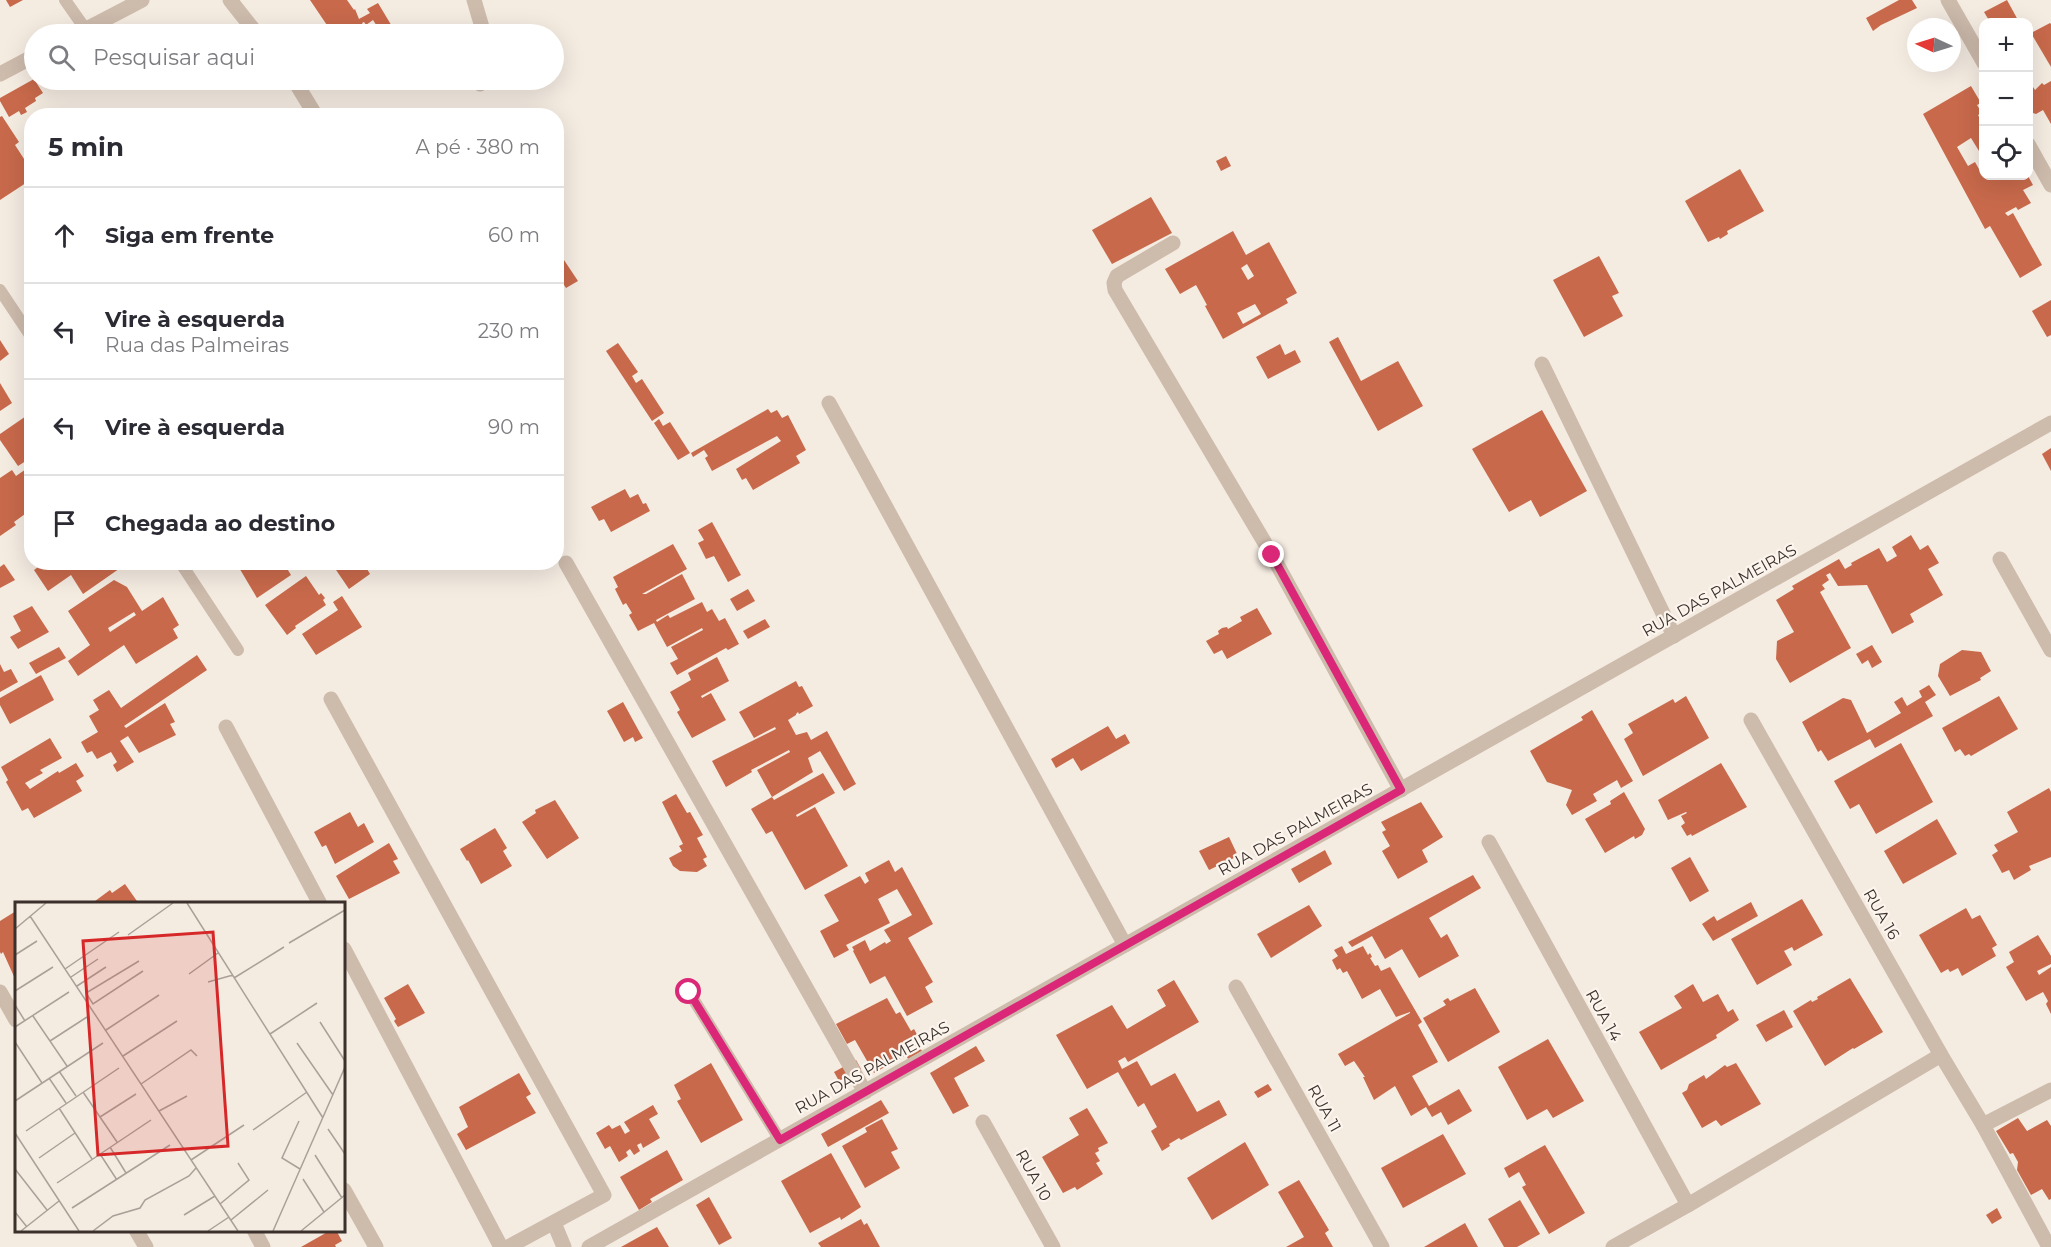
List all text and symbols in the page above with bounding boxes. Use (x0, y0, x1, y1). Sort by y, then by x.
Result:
north arrow (1907, 18, 1961, 72)
map controls (1979, 18, 2033, 180)
button: + (1979, 18, 2033, 72)
search box (24, 24, 564, 90)
icon: search (45, 41, 78, 74)
text: Pesquisar aqui (93, 44, 255, 71)
button: − (1979, 72, 2033, 126)
button: locate (1979, 126, 2033, 180)
text: 5 min (48, 131, 124, 163)
text: A pé · 380 m (416, 135, 540, 159)
icon: ahead (48, 219, 81, 252)
text: Siga em frente (105, 222, 274, 249)
text: 60 m (488, 223, 540, 247)
text: Vire à esquerda (105, 306, 285, 333)
icon: left (48, 315, 81, 348)
text: 230 m (478, 319, 540, 343)
text: Rua das Palmeiras (105, 333, 289, 357)
icon: left (48, 411, 81, 444)
text: Vire à esquerda (105, 414, 285, 441)
text: 90 m (488, 415, 540, 439)
icon: arrive (48, 507, 81, 540)
text: Chegada ao destino (105, 510, 335, 537)
street label: RUA DAS PALMEIRAS (1639, 540, 1800, 641)
route end (1258, 541, 1284, 567)
street label: RUA DAS PALMEIRAS (1215, 779, 1376, 880)
street label: RUA 16 (1860, 886, 1904, 943)
inset map (15, 902, 345, 1232)
route start (675, 978, 701, 1004)
street label: RUA 14 (1582, 986, 1626, 1045)
street label: RUA DAS PALMEIRAS (792, 1017, 953, 1118)
street label: RUA 11 (1304, 1081, 1345, 1135)
street label: RUA 10 (1012, 1146, 1055, 1204)

